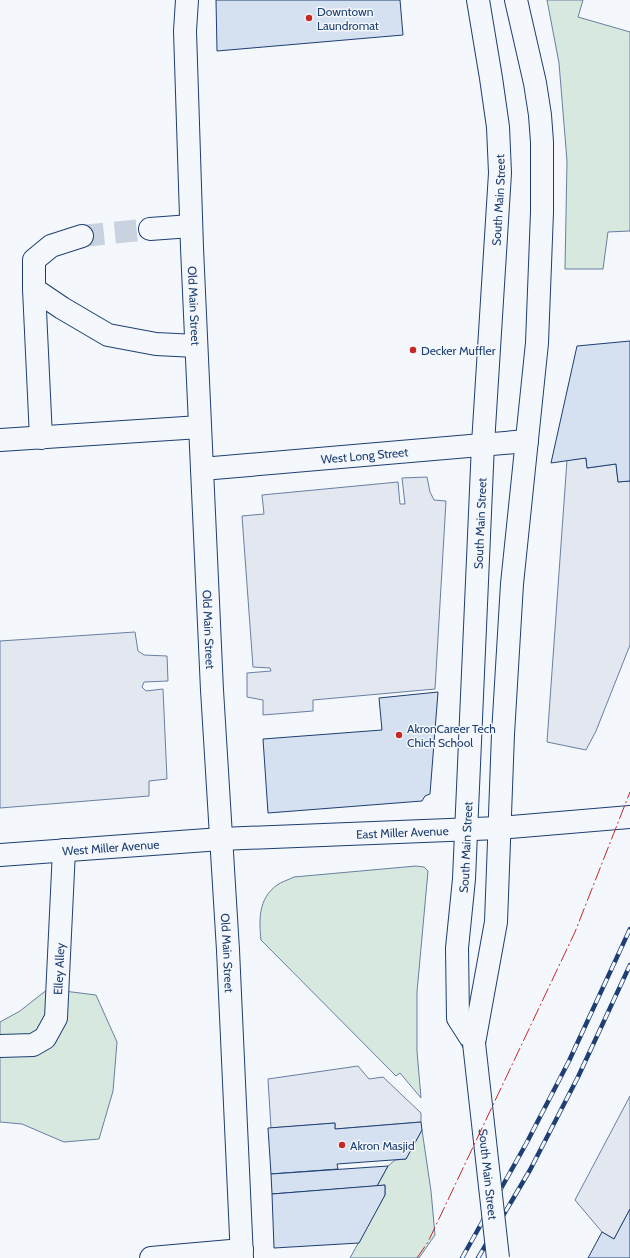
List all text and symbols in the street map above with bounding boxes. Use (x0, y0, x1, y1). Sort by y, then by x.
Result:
place label: Downtown Laundromat (317, 4, 379, 33)
marker: Downtown Laundromat (304, 13, 314, 23)
street label: South Main Street (488, 154, 508, 246)
street label: Old Main Street (185, 266, 204, 346)
place label: Decker Muffler (421, 343, 496, 358)
marker: Decker Muffler (408, 345, 418, 355)
street label: West Long Street (320, 444, 409, 466)
street label: South Main Street (470, 477, 489, 569)
street label: Old Main Street (200, 589, 219, 670)
place label: AkronCareer Tech Chich School (407, 721, 496, 750)
marker: AkronCareer Tech Chich School (394, 730, 404, 740)
street label: South Main Street (455, 801, 475, 893)
street label: East Miller Avenue (356, 823, 449, 841)
street label: West Miller Avenue (62, 836, 160, 858)
street label: Old Main Street (218, 913, 237, 993)
street label: Elley Alley (50, 942, 67, 995)
street label: South Main Street (476, 1128, 501, 1220)
place label: Akron Masjid (350, 1138, 415, 1153)
marker: Akron Masjid (337, 1140, 347, 1150)

